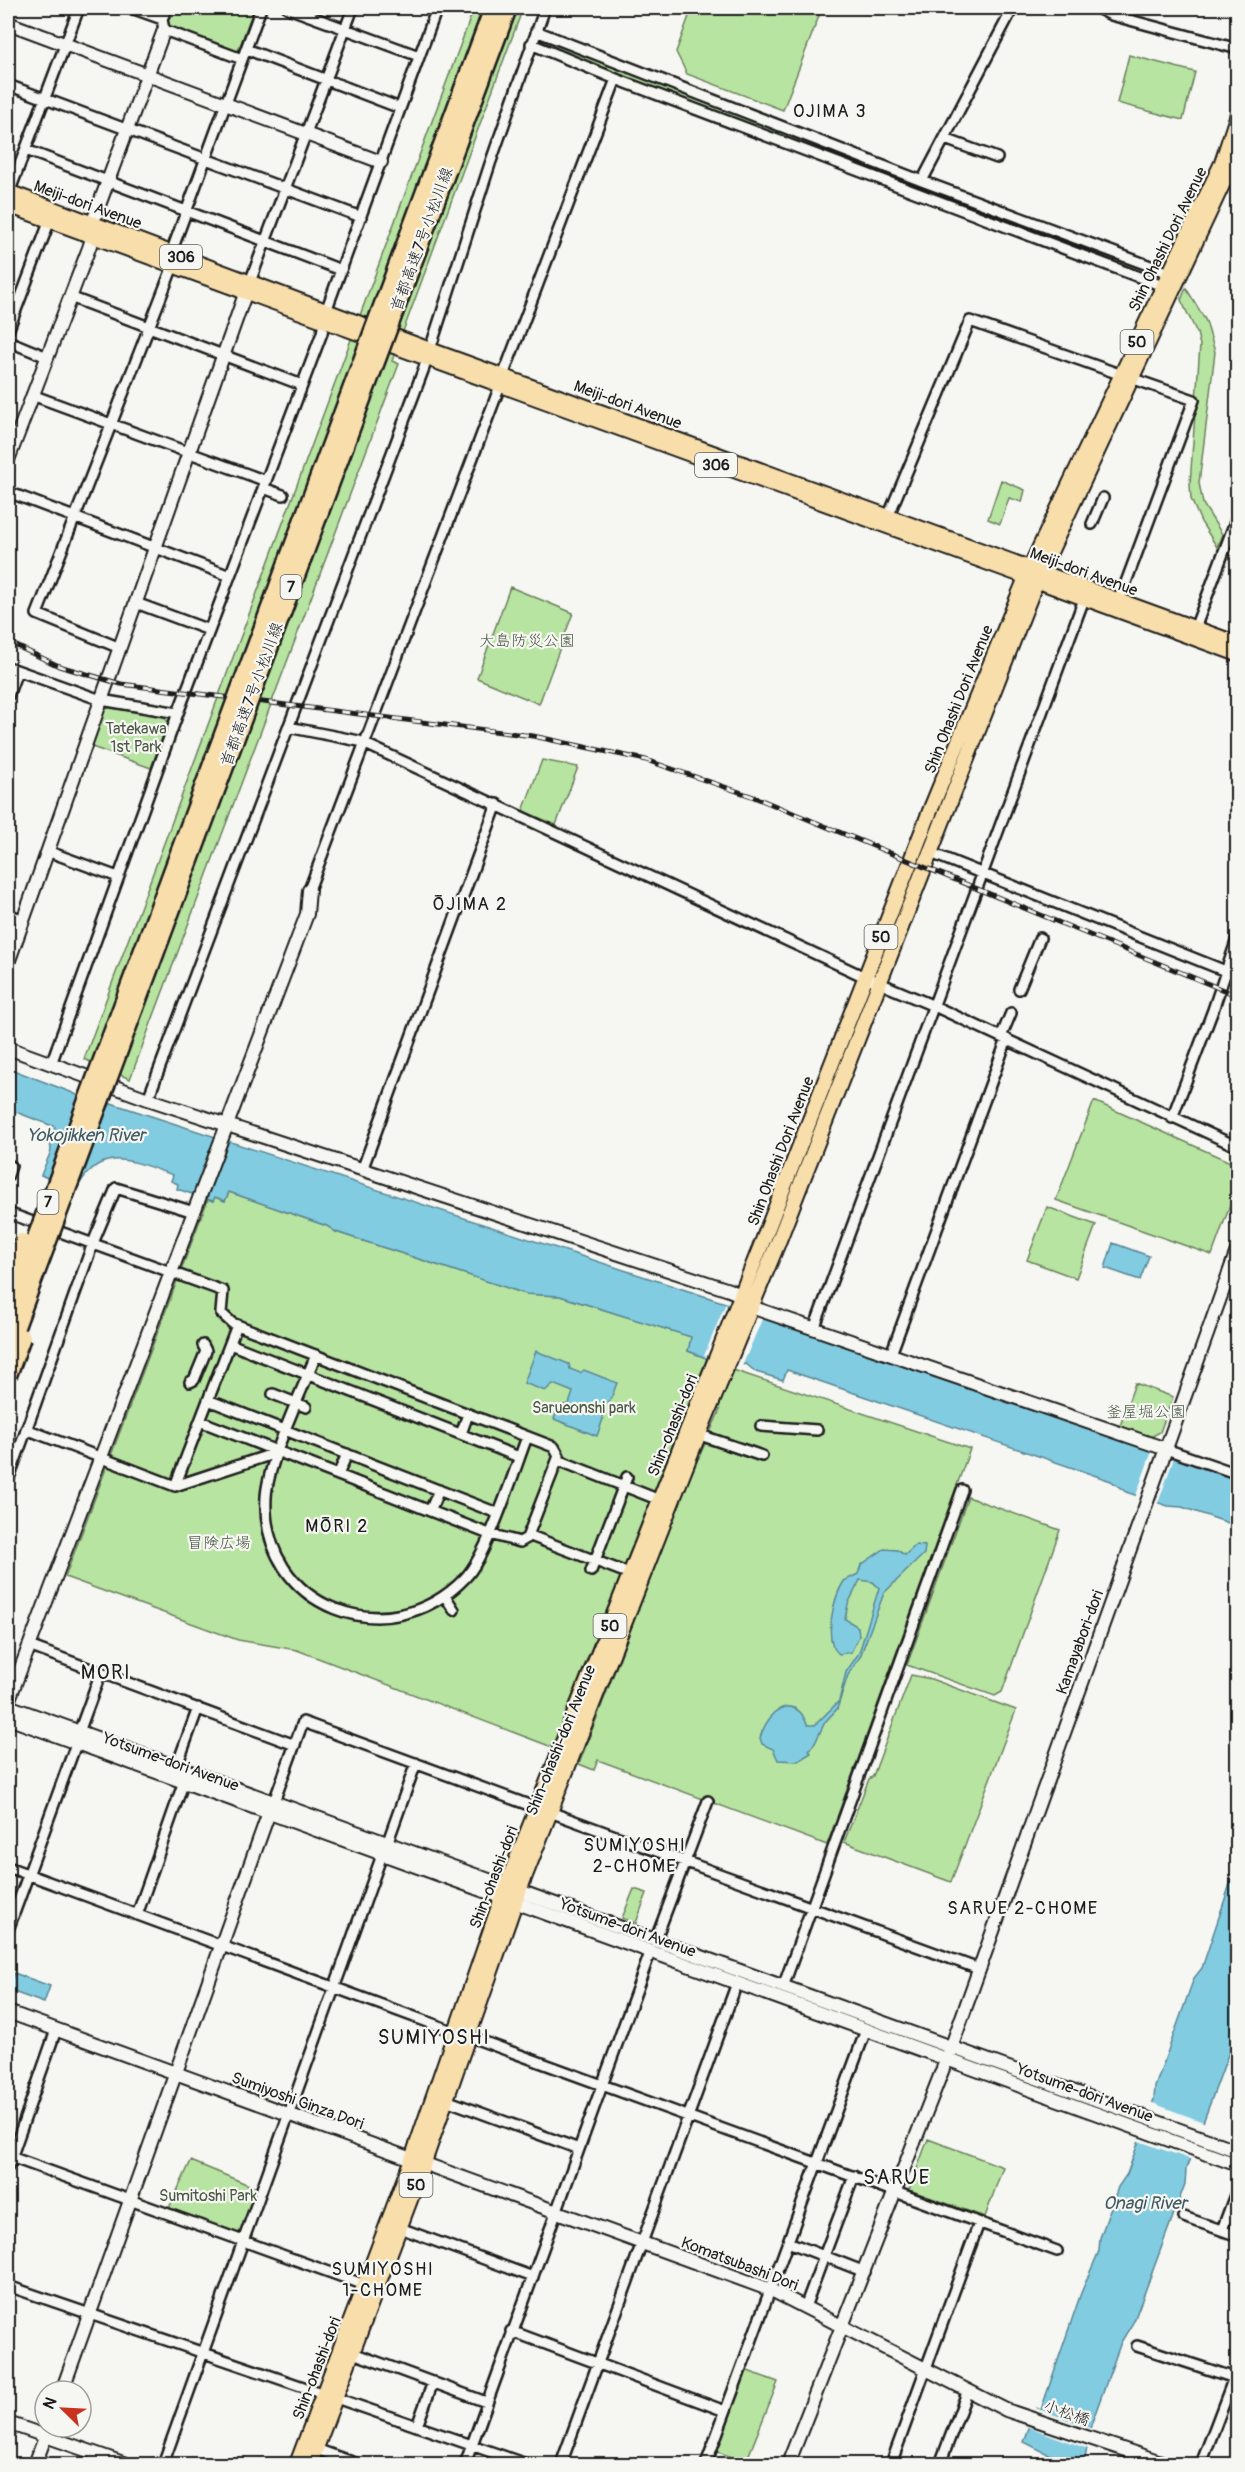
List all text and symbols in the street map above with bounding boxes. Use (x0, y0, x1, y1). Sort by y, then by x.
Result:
district label: OJIMA 3 (793, 100, 867, 123)
street label: 首都高速7号小松川線 (386, 164, 457, 314)
street label: Shin Ohashi Dori Avenue (1124, 164, 1212, 315)
street label: Meiji-dori Avenue (31, 176, 144, 234)
road number: 306 (160, 245, 202, 269)
road number: 50 (1120, 330, 1154, 354)
street label: Meiji-dori Avenue (571, 376, 684, 434)
road number: 306 (695, 453, 737, 477)
street label: Meiji-dori Avenue (1027, 543, 1140, 601)
road number: 7 (280, 575, 302, 599)
street label: 首都高速7号小松川線 (216, 619, 287, 769)
street label: Shin Ohashi Dori Avenue (920, 622, 998, 777)
park label: 大島防災公園 (479, 631, 575, 651)
park label: Tatekawa 1st Park (105, 719, 167, 757)
district label: ŌJIMA 2 (433, 893, 507, 916)
road number: 50 (864, 925, 898, 949)
street label: Shin Ohashi Dori Avenue (743, 1074, 819, 1229)
water label: Yokojikken River (27, 1124, 148, 1147)
road number: 7 (38, 1190, 58, 1214)
street label: Shin-ohashi-dori (643, 1371, 703, 1479)
park label: Sarueonshi park (532, 1398, 636, 1418)
park label: 釜屋堀公園 (1106, 1402, 1186, 1422)
district label: MŌRI 2 (305, 1515, 369, 1538)
park label: 冒険広場 (187, 1533, 251, 1553)
street label: Kamayabori-dori (1052, 1587, 1108, 1697)
road number: 50 (594, 1614, 626, 1638)
district label: MORI (81, 1660, 131, 1685)
street label: Shin-ohashi-dori Avenue (522, 1662, 600, 1819)
street label: Yotsume-dori Avenue (99, 1728, 242, 1796)
street label: Shin-ohashi-dori (465, 1823, 523, 1931)
district label: SUMIYOSHI 2-CHOME (584, 1834, 686, 1878)
street label: Yotsume-dori Avenue (556, 1894, 699, 1962)
district label: SARUE 2-CHOME (947, 1897, 1099, 1920)
district label: SUMIYOSHI (378, 2025, 490, 2050)
street label: Yotsume-dori Avenue (1013, 2059, 1156, 2127)
street label: Sumiyoshi Ginza Dori (229, 2068, 367, 2134)
district label: SARUE (863, 2165, 931, 2190)
road number: 50 (400, 2173, 432, 2197)
park label: Sumitoshi Park (159, 2186, 257, 2206)
water label: Onagi River (1103, 2192, 1189, 2215)
street label: Komatsubashi Dori (678, 2232, 801, 2296)
district label: SUMIYOSHI 1-CHOME (332, 2258, 434, 2302)
street label: Shin-ohashi-dori (288, 2314, 346, 2422)
north arrow (33, 2379, 93, 2439)
text: N (39, 2394, 62, 2412)
street label: 小松橋 (1041, 2395, 1093, 2431)

